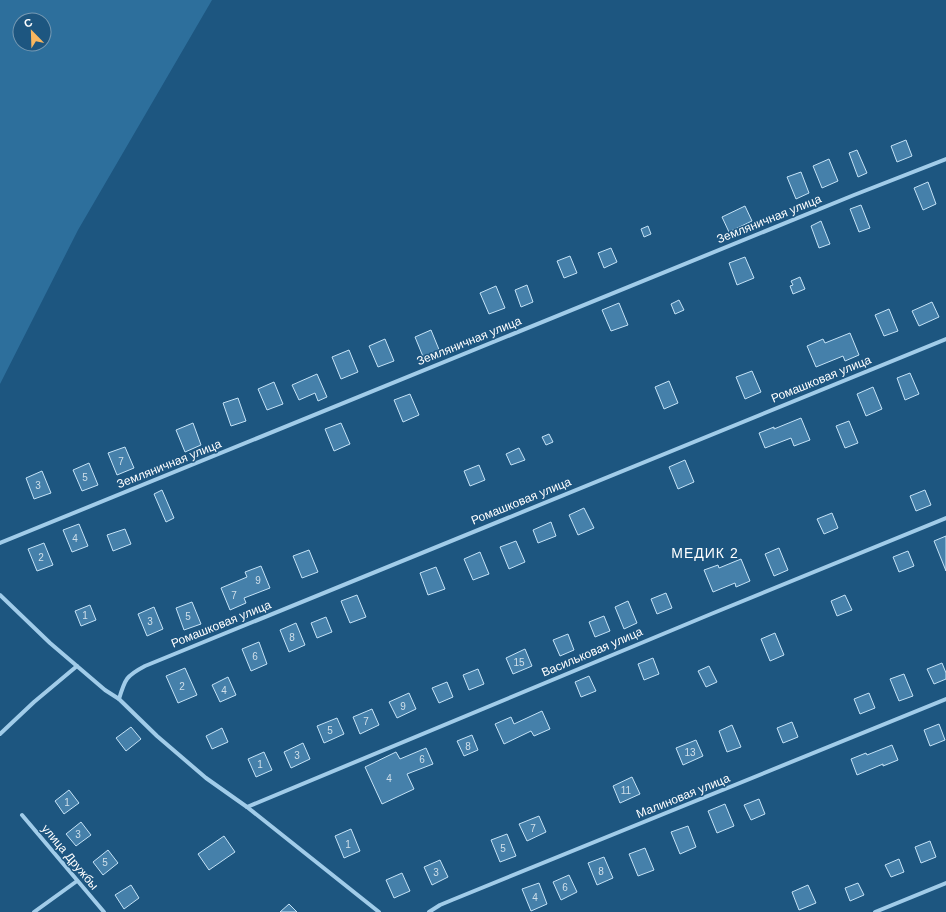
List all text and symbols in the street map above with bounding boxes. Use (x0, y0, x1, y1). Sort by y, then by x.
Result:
north arrow (12, 12, 52, 52)
text: С (22, 16, 34, 30)
street label: Земляничная улица (715, 192, 824, 246)
street label: Земляничная улица (415, 314, 524, 368)
street label: Ромашковая улица (769, 352, 873, 405)
street label: Земляничная улица (115, 437, 224, 491)
house number: 7 (118, 456, 124, 467)
house number: 5 (82, 472, 88, 483)
street label: Ромашковая улица (469, 474, 573, 527)
house number: 3 (35, 480, 41, 491)
house number: 4 (72, 533, 78, 544)
district label: МЕДИК 2 (671, 545, 739, 561)
house number: 2 (38, 552, 44, 563)
house number: 9 (255, 575, 261, 586)
house number: 7 (231, 590, 237, 601)
street label: Ромашковая улица (169, 597, 273, 650)
house number: 1 (82, 610, 88, 621)
house number: 5 (185, 611, 191, 622)
house number: 3 (147, 616, 153, 627)
street label: Васильковая улица (539, 624, 645, 680)
house number: 8 (289, 632, 295, 643)
house number: 6 (252, 651, 258, 662)
house number: 15 (513, 657, 525, 668)
house number: 2 (179, 681, 185, 692)
house number: 4 (221, 685, 227, 696)
house number: 9 (400, 701, 406, 712)
house number: 7 (363, 716, 369, 727)
house number: 5 (327, 725, 333, 736)
house number: 8 (465, 741, 471, 752)
house number: 13 (684, 747, 696, 758)
house number: 3 (294, 750, 300, 761)
house number: 6 (419, 754, 425, 765)
house number: 1 (257, 759, 263, 770)
street label: Малиновая улица (634, 771, 732, 821)
house number: 4 (386, 773, 392, 784)
house number: 11 (621, 785, 632, 796)
house number: 1 (64, 797, 70, 808)
street label: улица Дружбы (39, 822, 101, 892)
house number: 7 (530, 823, 536, 834)
house number: 3 (75, 829, 81, 840)
house number: 1 (345, 839, 351, 850)
house number: 5 (500, 843, 506, 854)
house number: 5 (102, 857, 108, 868)
house number: 8 (598, 866, 604, 877)
house number: 3 (433, 867, 439, 878)
house number: 6 (562, 882, 568, 893)
house number: 4 (532, 892, 538, 903)

